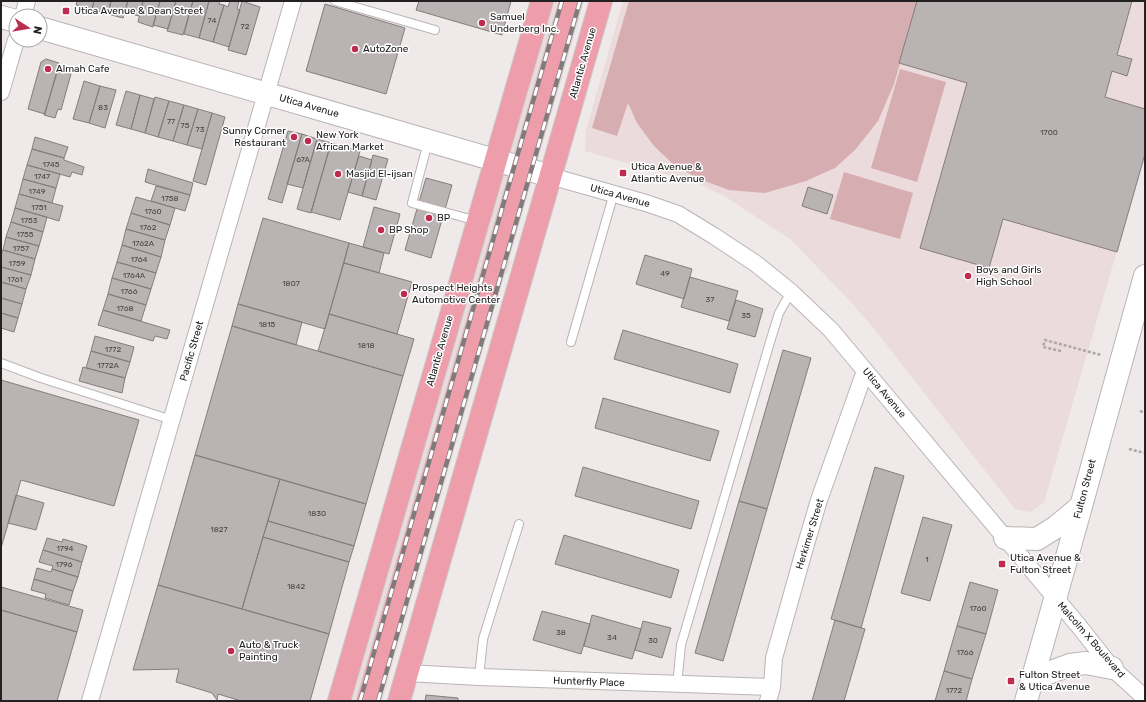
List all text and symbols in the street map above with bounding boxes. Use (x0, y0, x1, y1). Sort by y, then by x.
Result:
place label: Utica Avenue & Dean Street (74, 5, 203, 17)
marker: Utica Avenue & Dean Street (61, 6, 71, 16)
north arrow (8, 8, 48, 48)
place label: Samuel Underberg Inc. (490, 11, 559, 35)
house number: 74 (208, 16, 216, 25)
marker: Samuel Underberg Inc. (477, 18, 487, 28)
house number: 72 (241, 22, 250, 31)
text: N (30, 25, 44, 35)
street label: Atlantic Avenue (567, 26, 599, 100)
place label: AutoZone (363, 43, 409, 55)
marker: AutoZone (350, 44, 360, 54)
place label: Almah Cafe (56, 63, 110, 75)
marker: Almah Cafe (43, 64, 53, 74)
street label: Utica Avenue (278, 92, 341, 120)
house number: 83 (98, 103, 108, 112)
house number: 77 (167, 117, 175, 126)
house number: 75 (181, 121, 190, 130)
house number: 73 (196, 125, 205, 134)
place label: Sunny Corner Restaurant (222, 125, 286, 149)
house number: 1700 (1040, 128, 1058, 137)
place label: New York African Market (316, 129, 384, 153)
marker: Sunny Corner Restaurant (289, 132, 299, 142)
marker: New York African Market (303, 136, 313, 146)
house number: 67A (296, 155, 310, 164)
house number: 1745 (43, 160, 60, 169)
place label: Utica Avenue & Atlantic Avenue (631, 161, 705, 185)
place label: Masjid El-ijsan (346, 168, 413, 180)
marker: Utica Avenue & Atlantic Avenue (618, 168, 628, 178)
marker: Masjid El-ijsan (333, 169, 343, 179)
house number: 1747 (34, 172, 50, 181)
street label: Utica Avenue (589, 182, 652, 210)
house number: 1749 (29, 187, 46, 196)
house number: 1758 (161, 194, 179, 203)
house number: 1751 (31, 203, 47, 212)
house number: 1760 (144, 207, 162, 216)
place label: BP (437, 212, 451, 224)
marker: BP (424, 213, 434, 223)
house number: 1753 (20, 216, 38, 225)
house number: 1762 (140, 223, 157, 232)
place label: BP Shop (389, 224, 428, 236)
marker: BP Shop (376, 225, 386, 235)
house number: 1755 (16, 230, 34, 239)
house number: 1762A (132, 239, 155, 248)
house number: 1757 (13, 244, 29, 253)
house number: 1764 (130, 255, 148, 264)
house number: 1759 (8, 259, 26, 268)
place label: Boys and Girls High School (976, 264, 1042, 288)
house number: 49 (660, 269, 670, 278)
house number: 1764A (123, 271, 146, 280)
marker: Boys and Girls High School (963, 271, 973, 281)
house number: 1761 (7, 275, 23, 284)
house number: 1807 (282, 279, 300, 288)
place label: Prospect Heights Automotive Center (412, 282, 500, 306)
house number: 1766 (121, 287, 138, 296)
marker: Prospect Heights Automotive Center (399, 289, 409, 299)
house number: 37 (706, 295, 714, 304)
house number: 1768 (116, 304, 134, 313)
house number: 35 (741, 311, 751, 320)
street label: Atlantic Avenue (424, 314, 456, 388)
street label: Pacific Street (178, 319, 206, 383)
house number: 1815 (259, 320, 276, 329)
house number: 1818 (357, 341, 375, 350)
house number: 1772 (105, 345, 121, 354)
house number: 1772A (97, 361, 119, 370)
street label: Utica Avenue (860, 366, 909, 421)
street label: Fulton Street (1071, 458, 1099, 520)
street label: Herkimer Street (794, 497, 827, 571)
house number: 1830 (308, 509, 326, 518)
house number: 1827 (210, 525, 228, 534)
house number: 1794 (56, 544, 74, 553)
place label: Utica Avenue & Fulton Street (1010, 552, 1081, 576)
house number: 1 (925, 555, 929, 564)
marker: Utica Avenue & Fulton Street (997, 559, 1007, 569)
house number: 1796 (55, 560, 73, 569)
house number: 1842 (287, 582, 305, 591)
street label: Malcolm X Boulevard (1055, 600, 1127, 680)
house number: 1760 (969, 604, 987, 613)
house number: 38 (556, 628, 566, 637)
house number: 34 (607, 633, 617, 642)
house number: 30 (648, 636, 658, 645)
place label: Auto & Truck Painting (239, 639, 299, 663)
marker: Auto & Truck Painting (226, 646, 236, 656)
house number: 1766 (957, 648, 974, 657)
place label: Fulton Street & Utica Avenue (1019, 669, 1090, 693)
street label: Hunterfly Place (553, 675, 625, 689)
marker: Fulton Street & Utica Avenue (1006, 676, 1016, 686)
house number: 1772 (946, 686, 962, 695)

